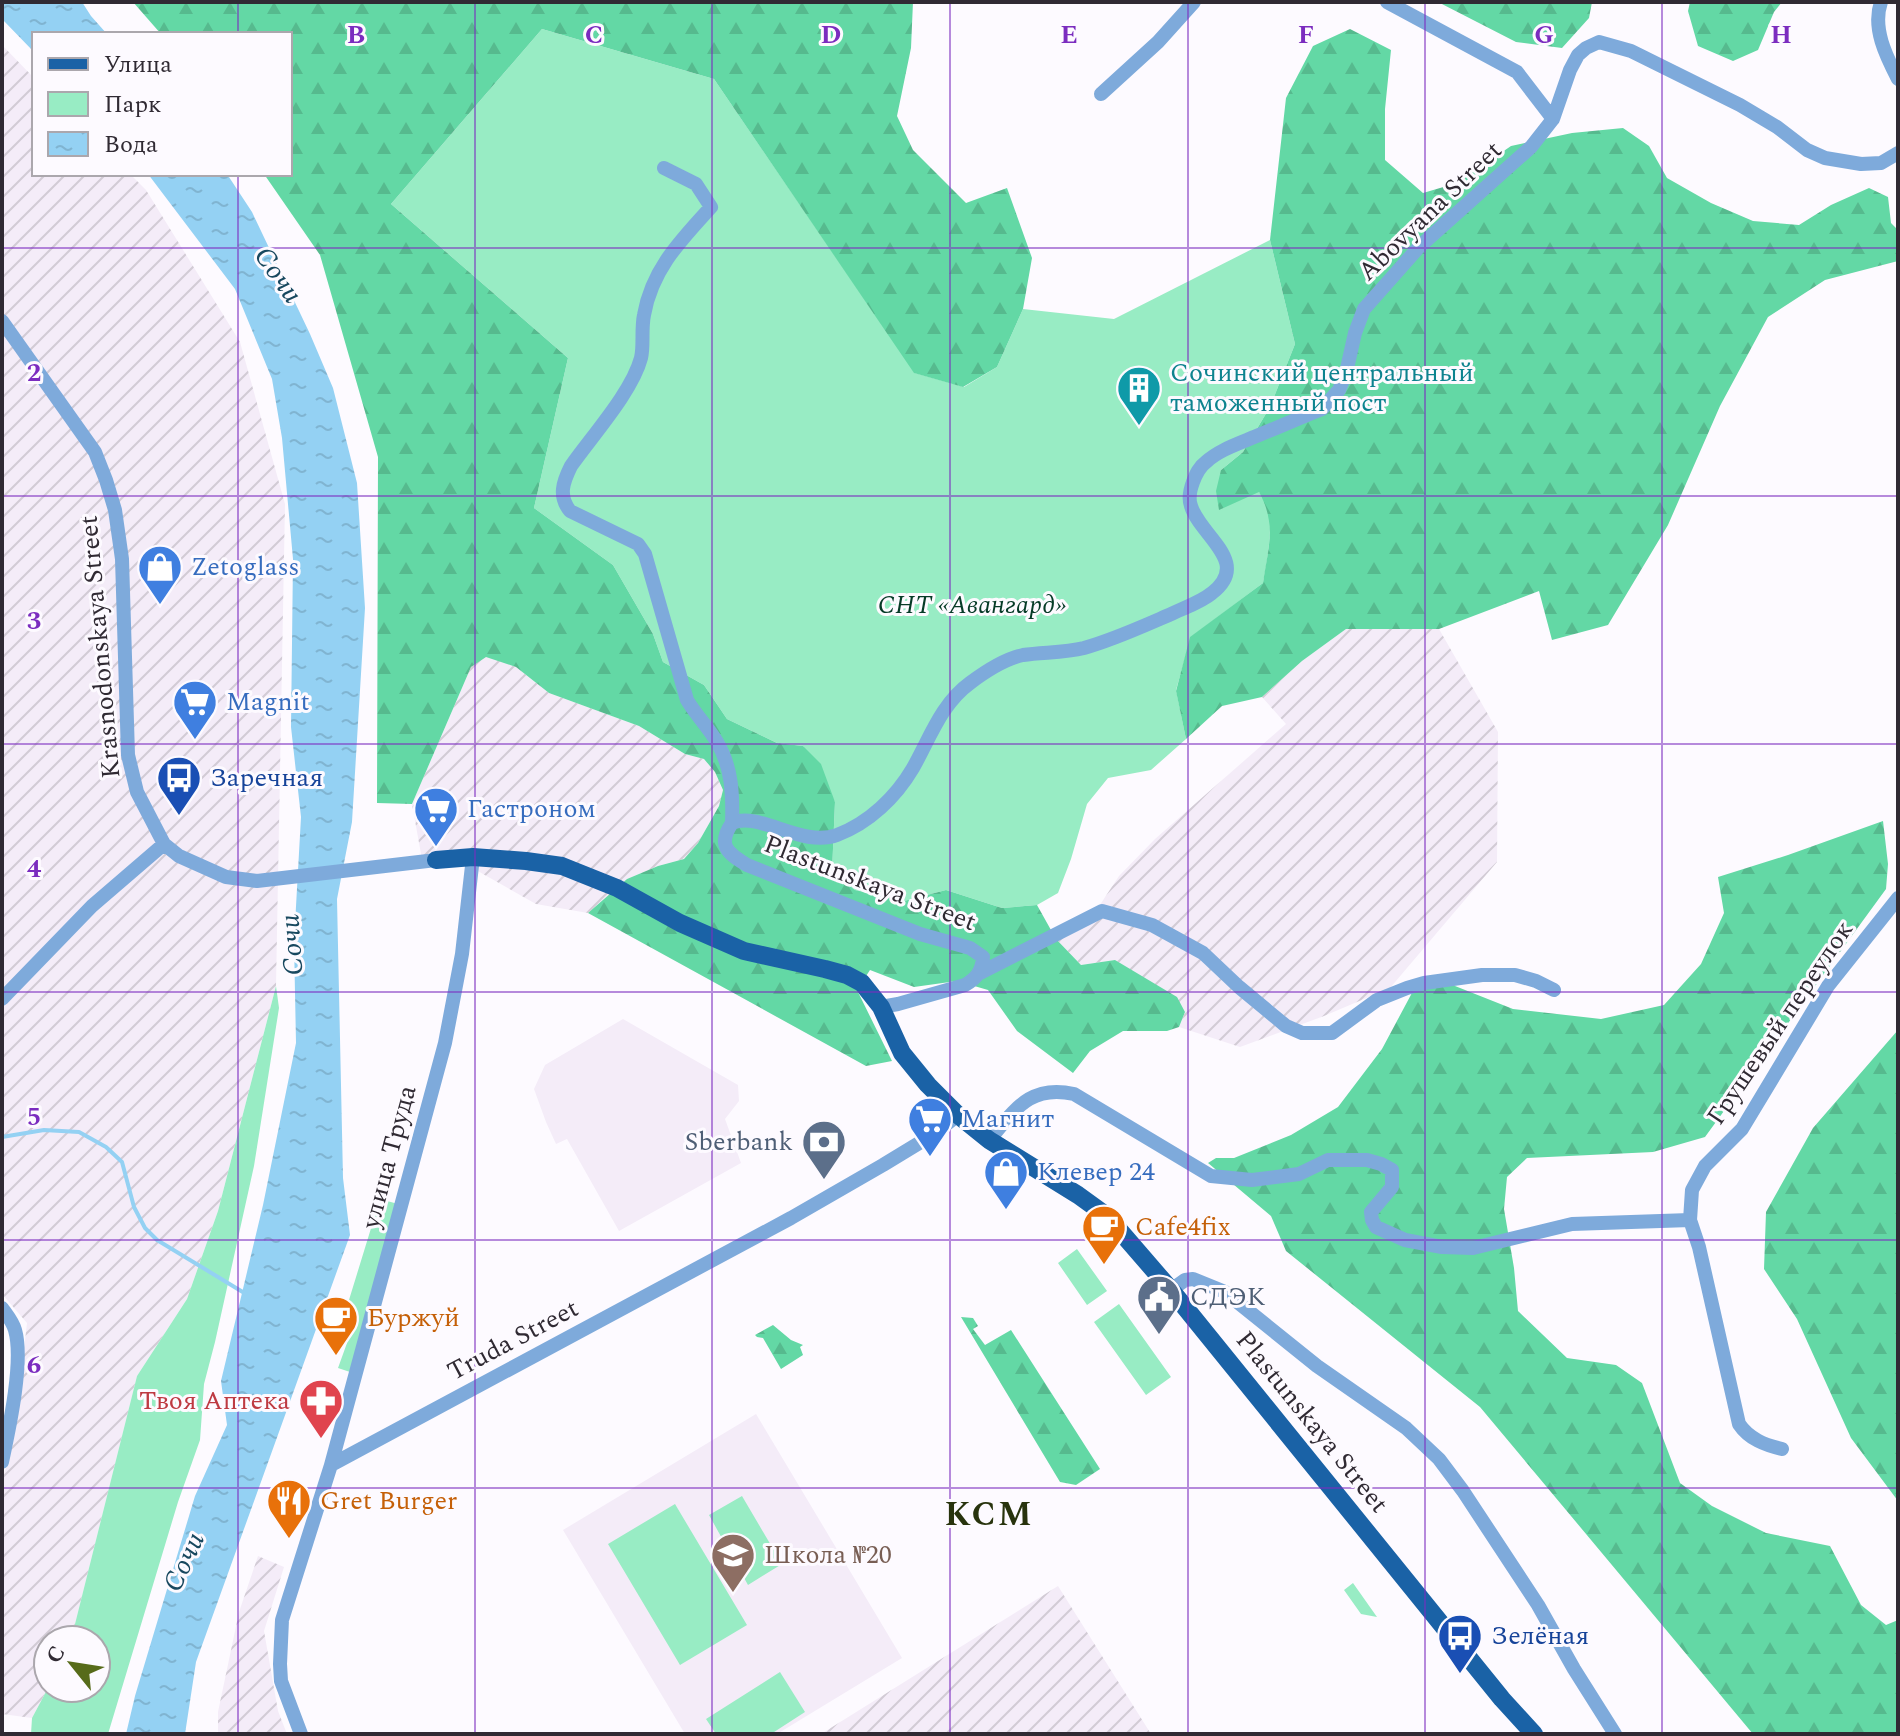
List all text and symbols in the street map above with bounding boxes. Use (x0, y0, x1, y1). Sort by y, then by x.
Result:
text: B (347, 15, 365, 55)
text: C (585, 15, 603, 55)
text: D (821, 15, 841, 55)
text: E (1060, 15, 1078, 55)
text: F (1298, 15, 1314, 55)
text: G (1534, 15, 1554, 55)
text: H (1770, 15, 1792, 55)
legend (32, 32, 292, 176)
text: Улица (104, 47, 172, 83)
text: Парк (104, 87, 161, 123)
text: Вода (104, 127, 158, 163)
street label: Abovyana Street (1349, 131, 1511, 291)
water label: Сочи (243, 238, 313, 313)
text: 2 (27, 353, 41, 393)
place label: Сочинский центральный таможенный пост (1170, 353, 1474, 423)
building icon: Сочинский центральный таможенный пост (1115, 364, 1163, 427)
street label: Krasnodonskaya Street (69, 514, 131, 780)
shop icon: Zetoglass (136, 543, 184, 606)
place label: Zetoglass (191, 547, 300, 587)
park label: СНТ «Авангард» (878, 585, 1066, 625)
text: 3 (27, 601, 41, 641)
supermarket icon: Magnit (171, 678, 219, 741)
place label: Magnit (226, 682, 310, 722)
bus stop icon: Заречная (155, 754, 203, 817)
place label: Заречная (210, 758, 323, 798)
supermarket icon: Гастроном (412, 785, 460, 848)
place label: Гастроном (467, 789, 596, 829)
street label: Plastunskaya Street (758, 824, 982, 942)
text: 4 (27, 849, 42, 889)
water label: Сочи (268, 913, 316, 977)
street label: Грушевый переулок (1696, 913, 1864, 1133)
street label: улица Труда (350, 1081, 427, 1234)
supermarket icon: Магнит (906, 1095, 954, 1158)
text: 5 (27, 1097, 41, 1137)
place label: Магнит (961, 1099, 1055, 1139)
bank icon: Sberbank (800, 1118, 848, 1181)
place label: Sberbank (685, 1122, 793, 1162)
shop icon: Клевер 24 (982, 1148, 1030, 1211)
place label: Клевер 24 (1037, 1152, 1155, 1192)
cafe icon: Cafe4fix (1080, 1203, 1128, 1266)
place label: Cafe4fix (1135, 1207, 1231, 1247)
public building icon: СДЭК (1135, 1273, 1183, 1336)
place label: СДЭК (1190, 1277, 1266, 1317)
street label: Truda Street (440, 1289, 586, 1391)
cafe icon: Буржуй (312, 1294, 360, 1357)
place label: Буржуй (367, 1298, 460, 1338)
street label: Plastunskaya Street (1226, 1322, 1398, 1522)
text: 6 (27, 1345, 41, 1385)
pharmacy icon: Твоя Аптека (297, 1377, 345, 1440)
place label: Твоя Аптека (139, 1381, 290, 1421)
restaurant icon: Gret Burger (265, 1477, 313, 1540)
place label: Gret Burger (320, 1481, 457, 1521)
district label: КСМ (945, 1489, 1033, 1541)
water label: Сочи (152, 1525, 217, 1599)
school or university icon: Школа №20 (709, 1531, 757, 1594)
place label: Школа №20 (764, 1535, 892, 1575)
bus stop icon: Зелёная (1436, 1612, 1484, 1675)
place label: Зелёная (1491, 1616, 1589, 1656)
north arrow (32, 1624, 112, 1704)
text: С (38, 1640, 74, 1670)

